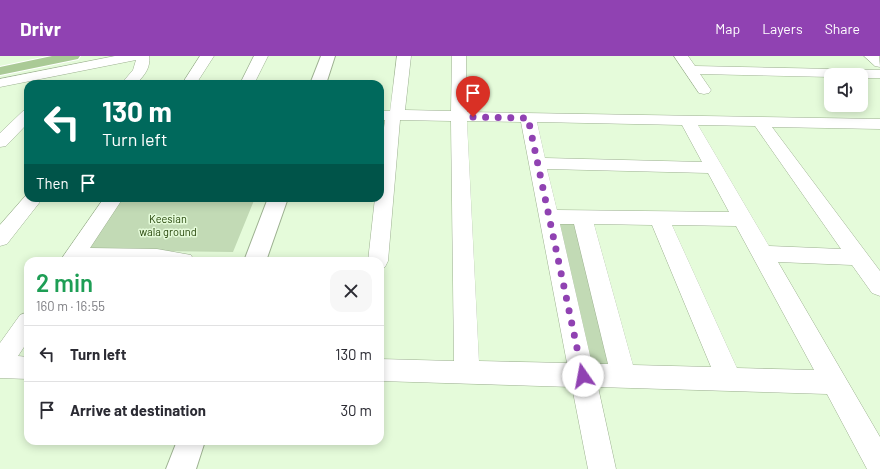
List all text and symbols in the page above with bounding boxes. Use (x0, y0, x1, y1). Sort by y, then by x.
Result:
text: Drivr (20, 17, 61, 40)
text: Map (715, 20, 740, 37)
text: Layers (762, 20, 803, 37)
text: Share (825, 20, 860, 37)
map controls (824, 68, 868, 112)
button: sound (824, 68, 868, 112)
pin (456, 76, 490, 117)
icon: arrive (462, 82, 484, 104)
text: 130 m (102, 94, 172, 128)
icon: left (36, 96, 88, 148)
text: Turn left (102, 128, 168, 150)
icon: arrive (77, 172, 99, 194)
text: Then (36, 174, 69, 192)
park label: Keesian wala ground (139, 212, 197, 238)
text: 2 min (36, 268, 93, 297)
button: close (330, 270, 372, 312)
text: 160 m · 16:55 (36, 298, 105, 314)
icon: left (36, 343, 58, 365)
text: Turn left (70, 345, 126, 363)
text: 130 m (335, 345, 372, 363)
position arrow (562, 355, 604, 397)
icon: arrive (36, 399, 58, 421)
text: Arrive at destination (70, 401, 206, 419)
text: 30 m (340, 401, 372, 419)

